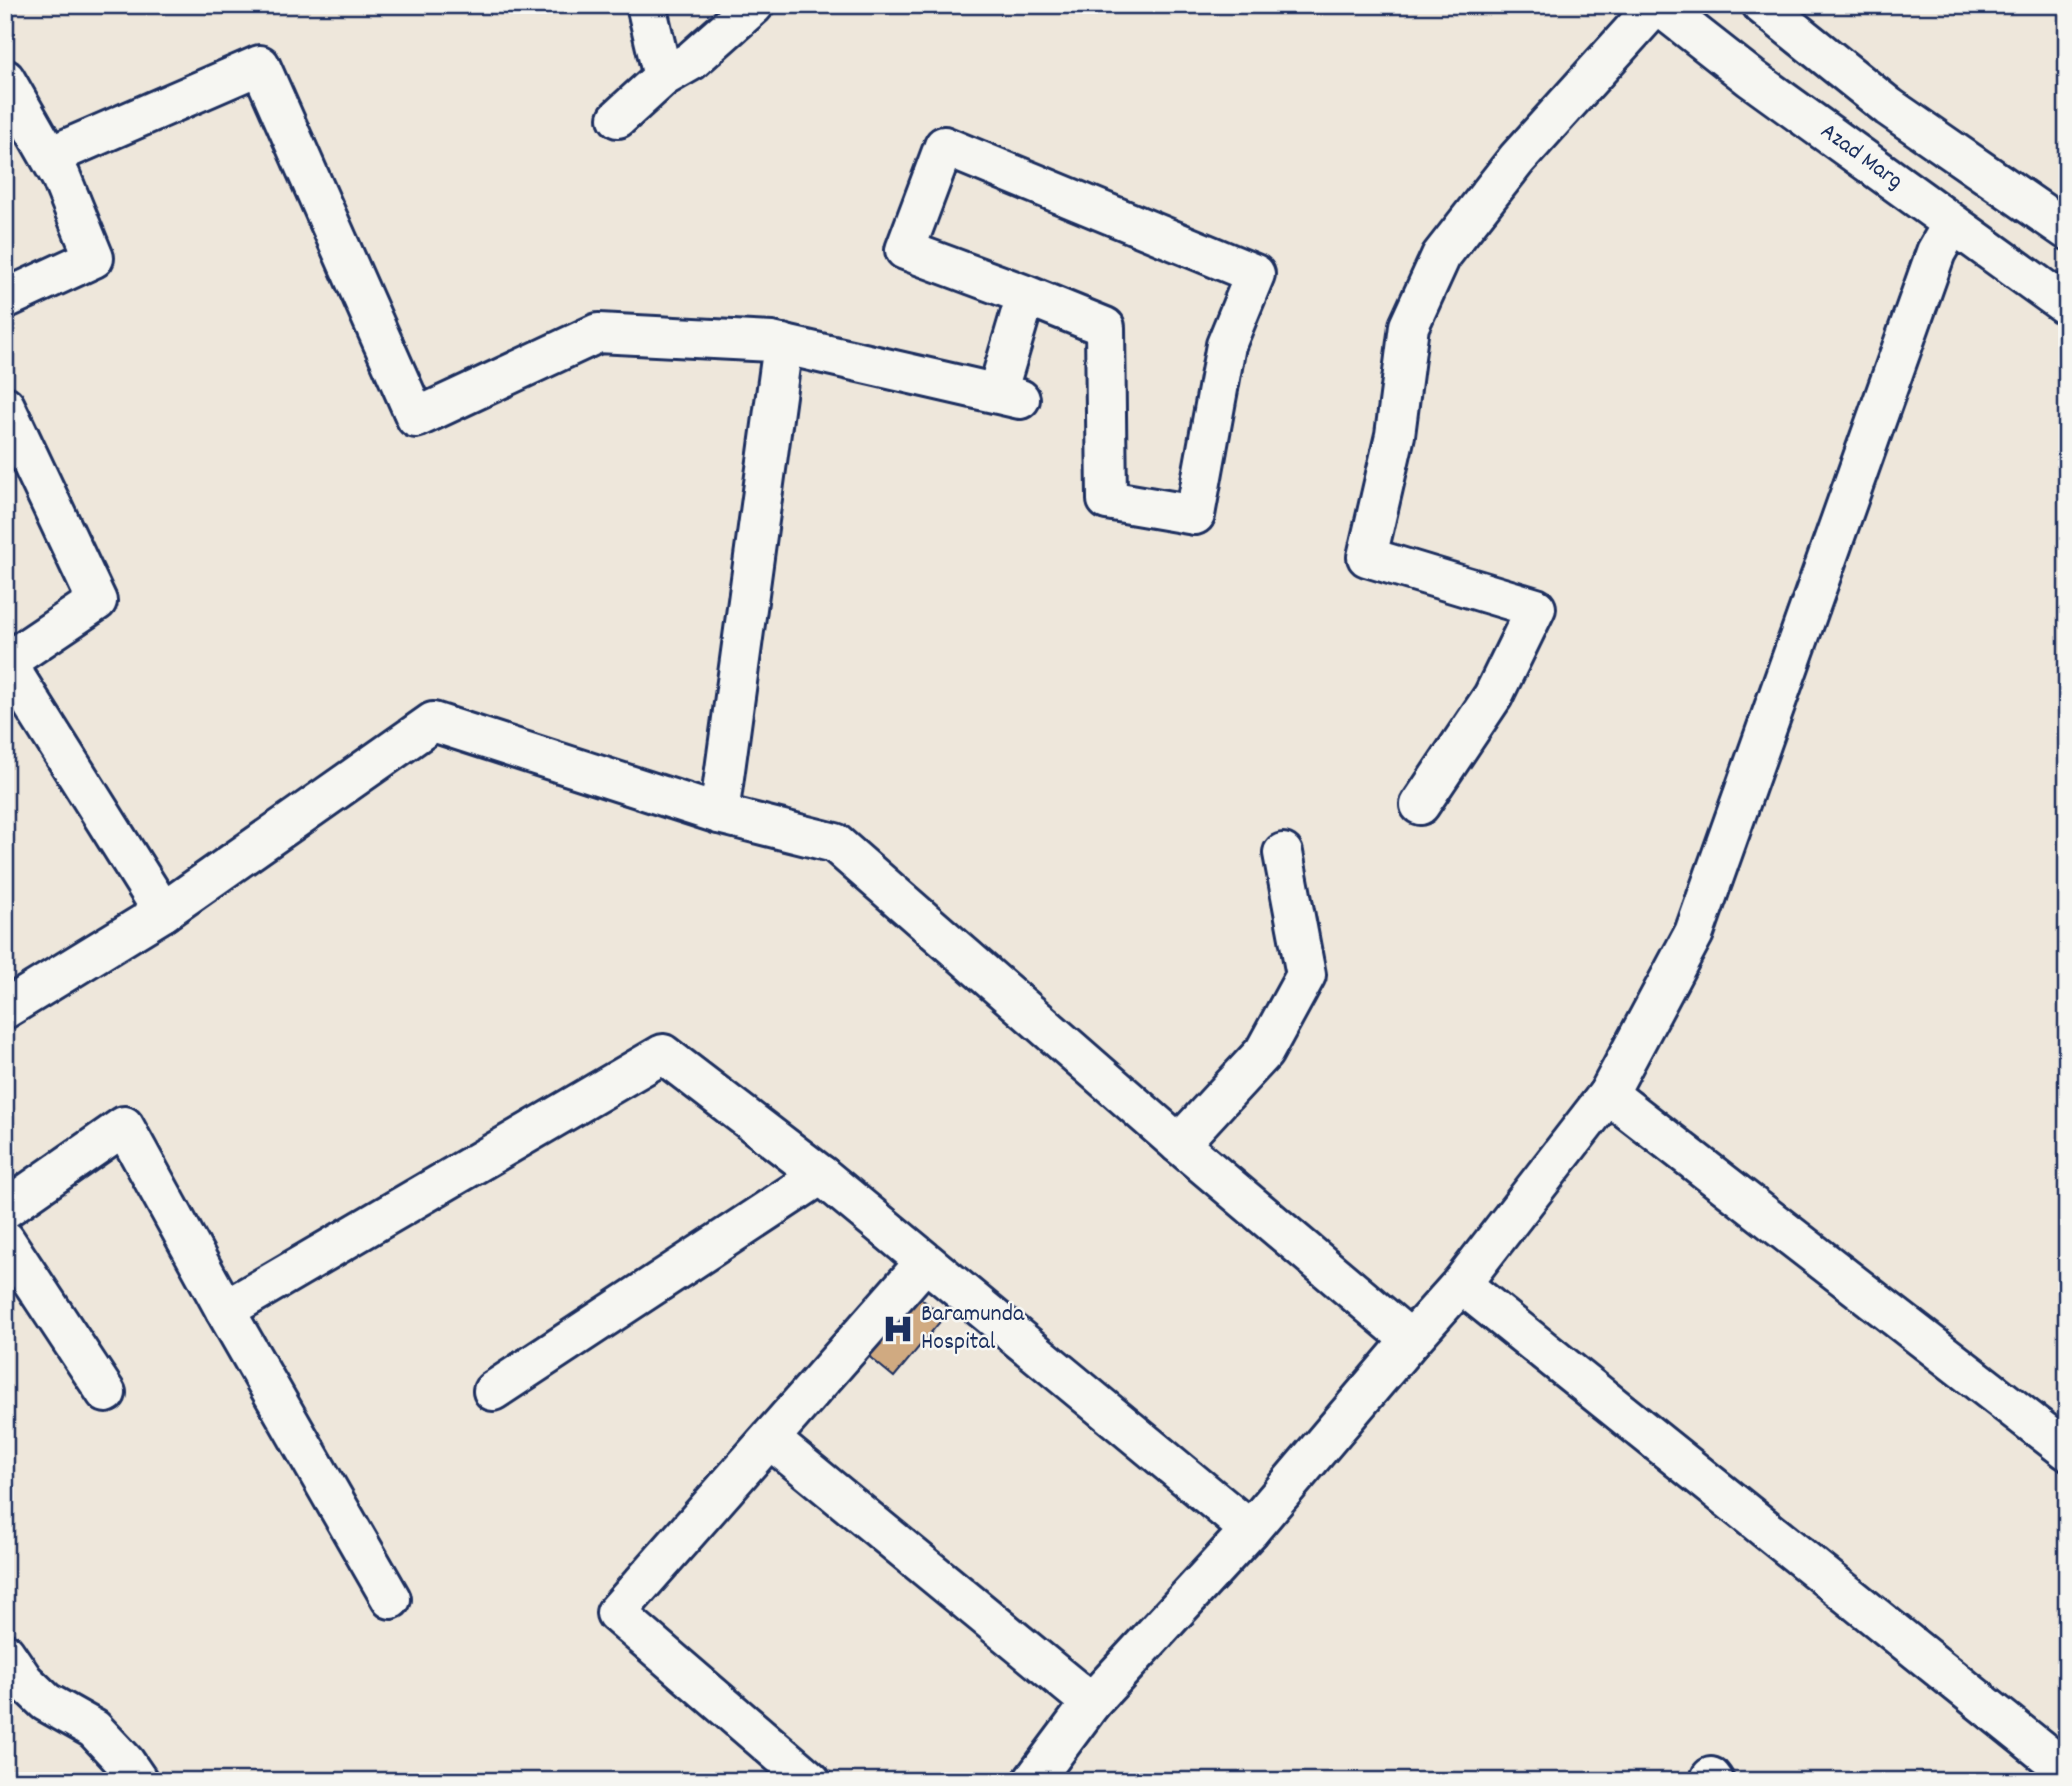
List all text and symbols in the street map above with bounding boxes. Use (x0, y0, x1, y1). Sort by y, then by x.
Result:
street label: Azad Marg (1813, 115, 1909, 199)
place label: Baramunda Hospital (921, 1298, 1025, 1360)
hospital icon: Baramunda Hospital (881, 1312, 915, 1346)

